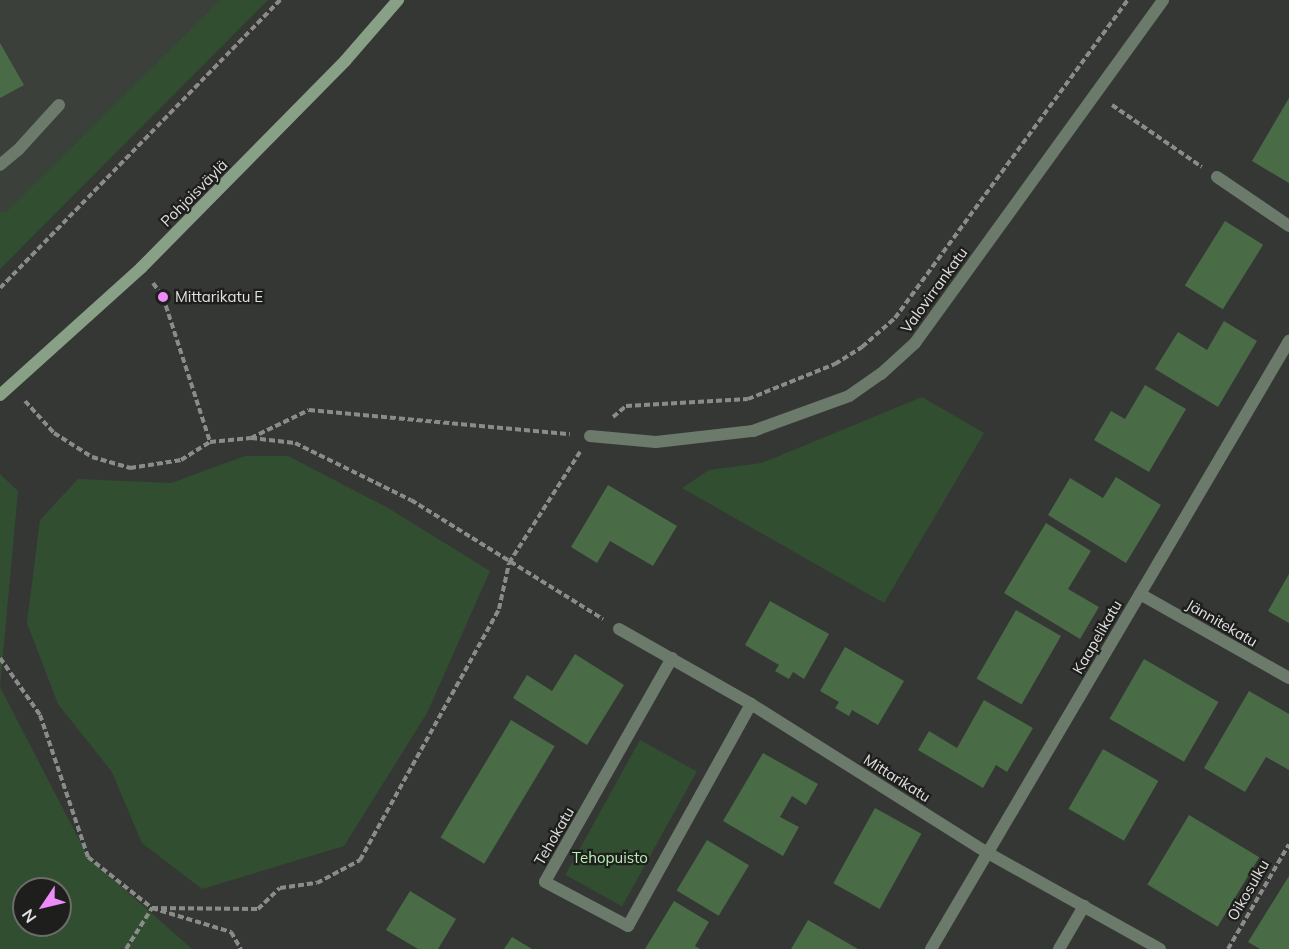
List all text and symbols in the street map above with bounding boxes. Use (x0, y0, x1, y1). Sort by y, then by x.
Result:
street label: Pohjoisväylä (157, 156, 231, 230)
street label: Valovirrankatu (897, 244, 971, 336)
place label: Mittarikatu E (175, 288, 263, 306)
marker: Mittarikatu E (156, 290, 170, 304)
street label: Jännitekatu (1183, 595, 1261, 651)
street label: Kaapelikatu (1069, 597, 1125, 677)
street label: Mittarikatu (860, 750, 934, 806)
street label: Tehokatu (530, 804, 578, 868)
park label: Tehopuisto (572, 849, 648, 867)
street label: Oikosulku (1223, 856, 1273, 924)
north arrow (12, 877, 72, 937)
text: N (17, 905, 41, 927)

